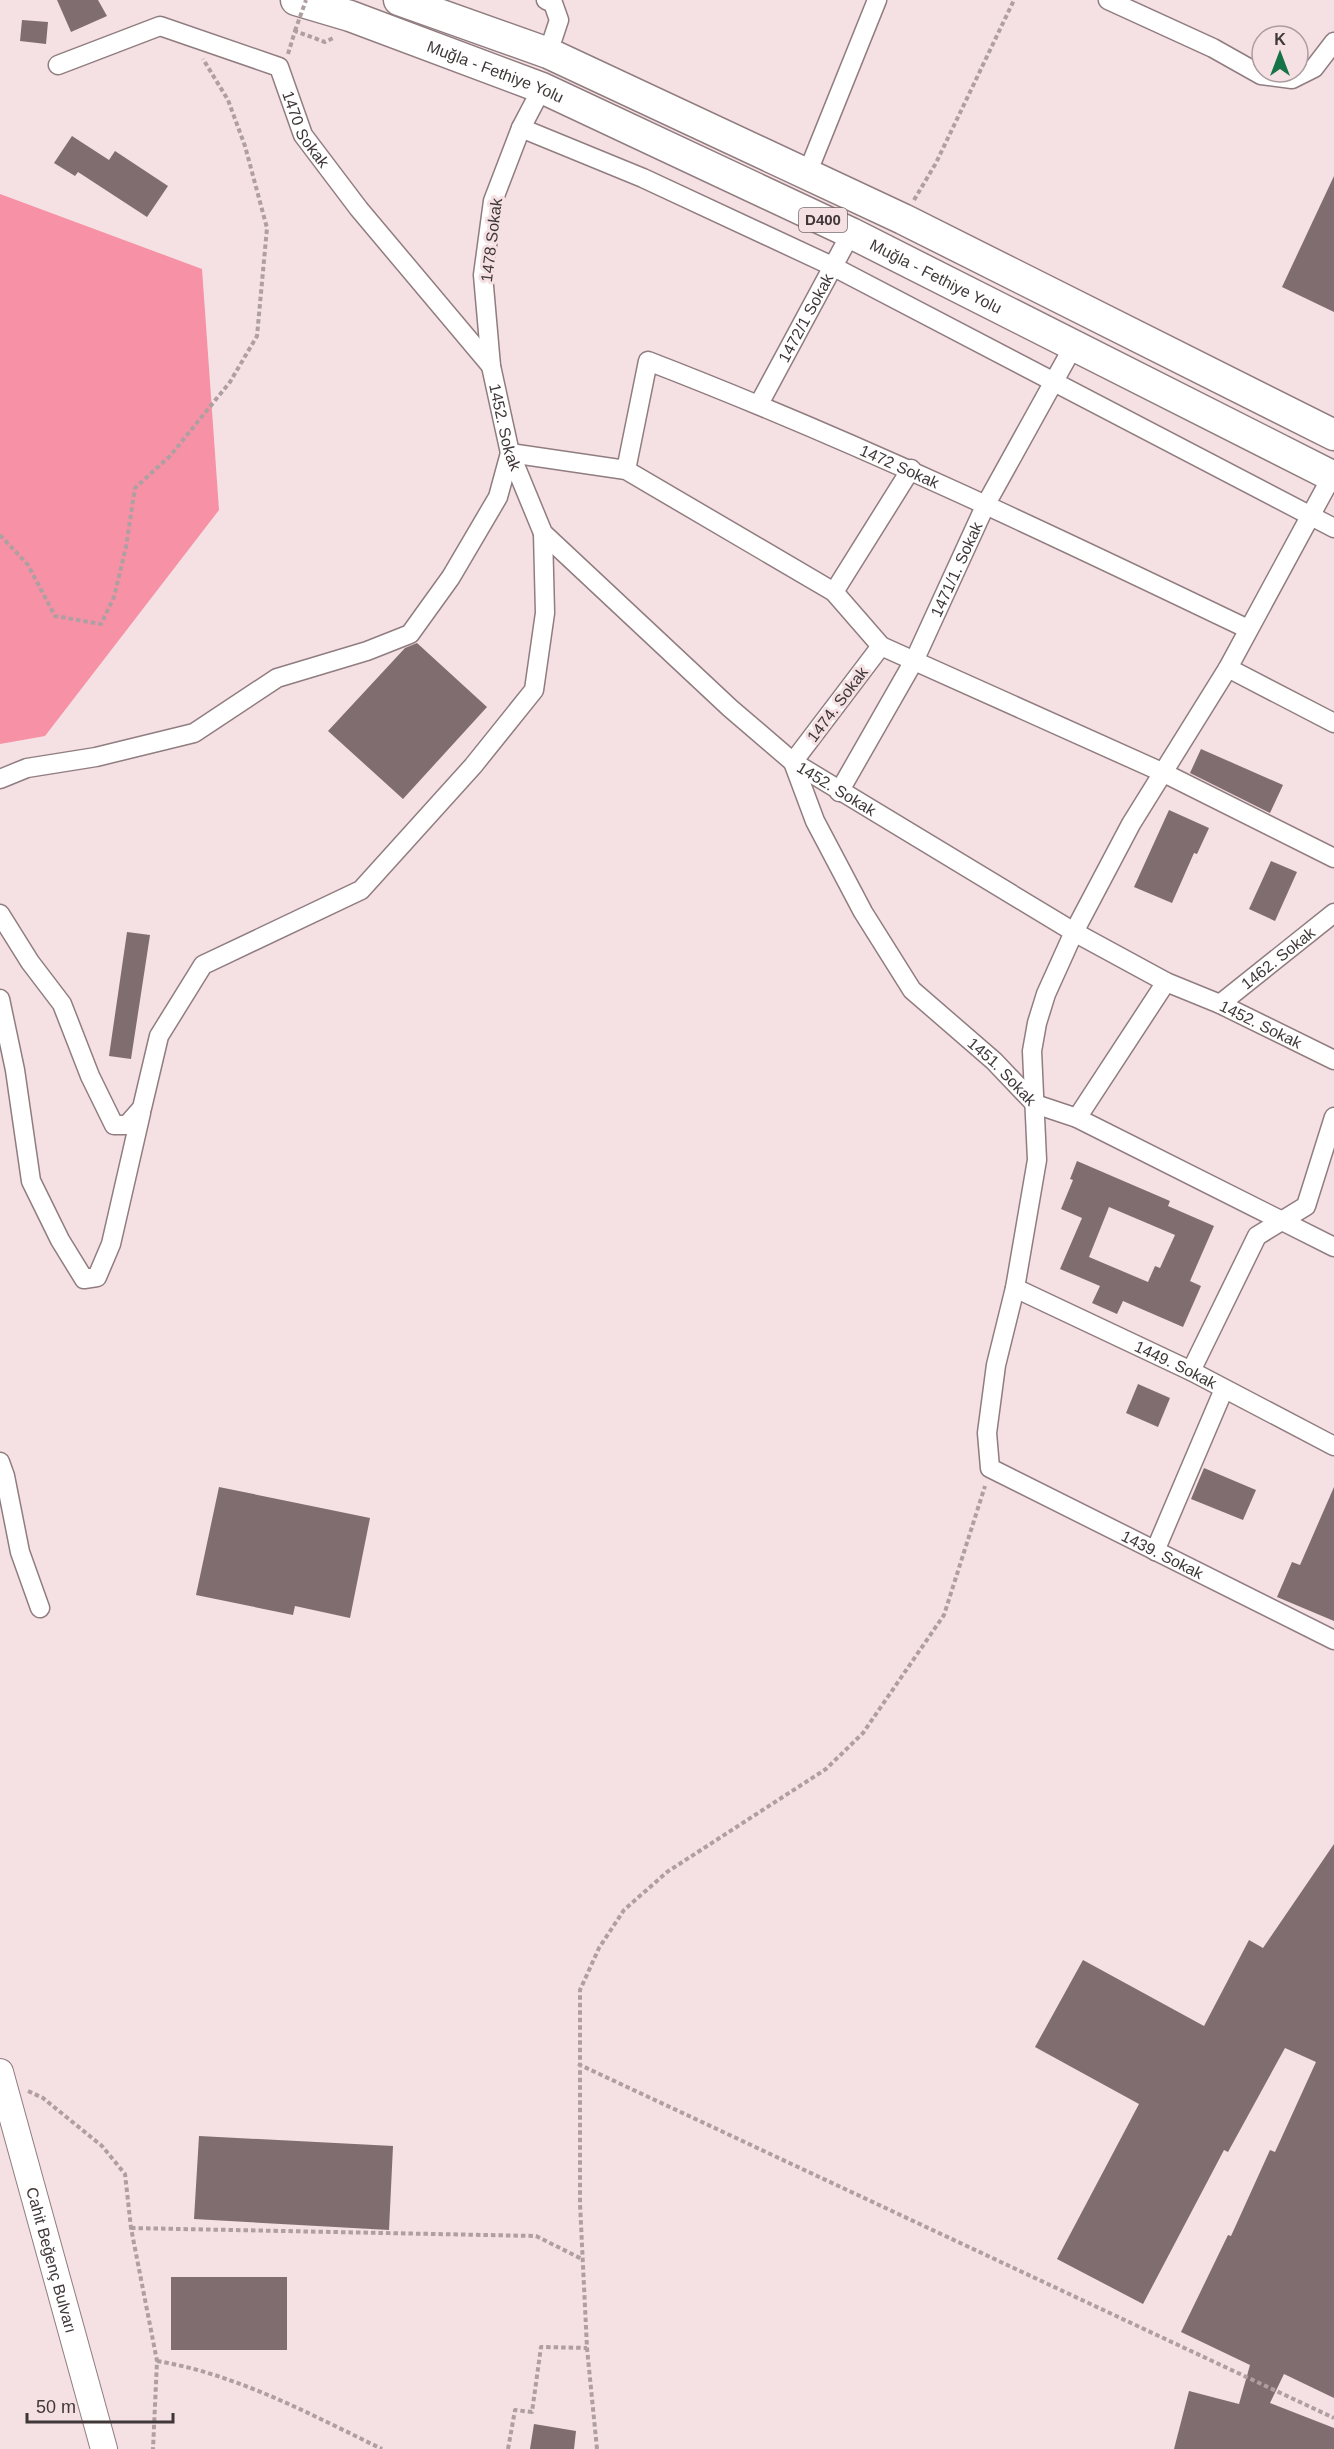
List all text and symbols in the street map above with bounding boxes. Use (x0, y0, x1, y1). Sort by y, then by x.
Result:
north arrow (1250, 24, 1310, 84)
text: K (1274, 31, 1286, 48)
street label: Muğla - Fethiye Yolu (425, 38, 566, 106)
street label: 1470 Sokak (279, 89, 333, 172)
street label: 1478 Sokak (478, 196, 505, 283)
road number: D400 (799, 208, 847, 232)
street label: Muğla - Fethiye Yolu (867, 236, 1004, 317)
street label: 1472/1 Sokak (775, 270, 837, 365)
street label: 1452. Sokak (486, 382, 525, 474)
street label: 1472 Sokak (857, 442, 942, 492)
street label: 1471/1. Sokak (928, 518, 986, 619)
street label: 1474. Sokak (804, 663, 872, 745)
street label: 1452. Sokak (794, 758, 880, 820)
street label: 1462. Sokak (1238, 923, 1319, 993)
street label: 1452. Sokak (1217, 997, 1305, 1052)
street label: 1451. Sokak (964, 1034, 1040, 1110)
street label: 1449. Sokak (1132, 1338, 1220, 1392)
street label: 1439. Sokak (1119, 1527, 1207, 1583)
street label: Cahit Beğenç Bulvarı (23, 2185, 80, 2335)
scale bar (27, 2386, 172, 2424)
text: 50 m (36, 2397, 76, 2417)

